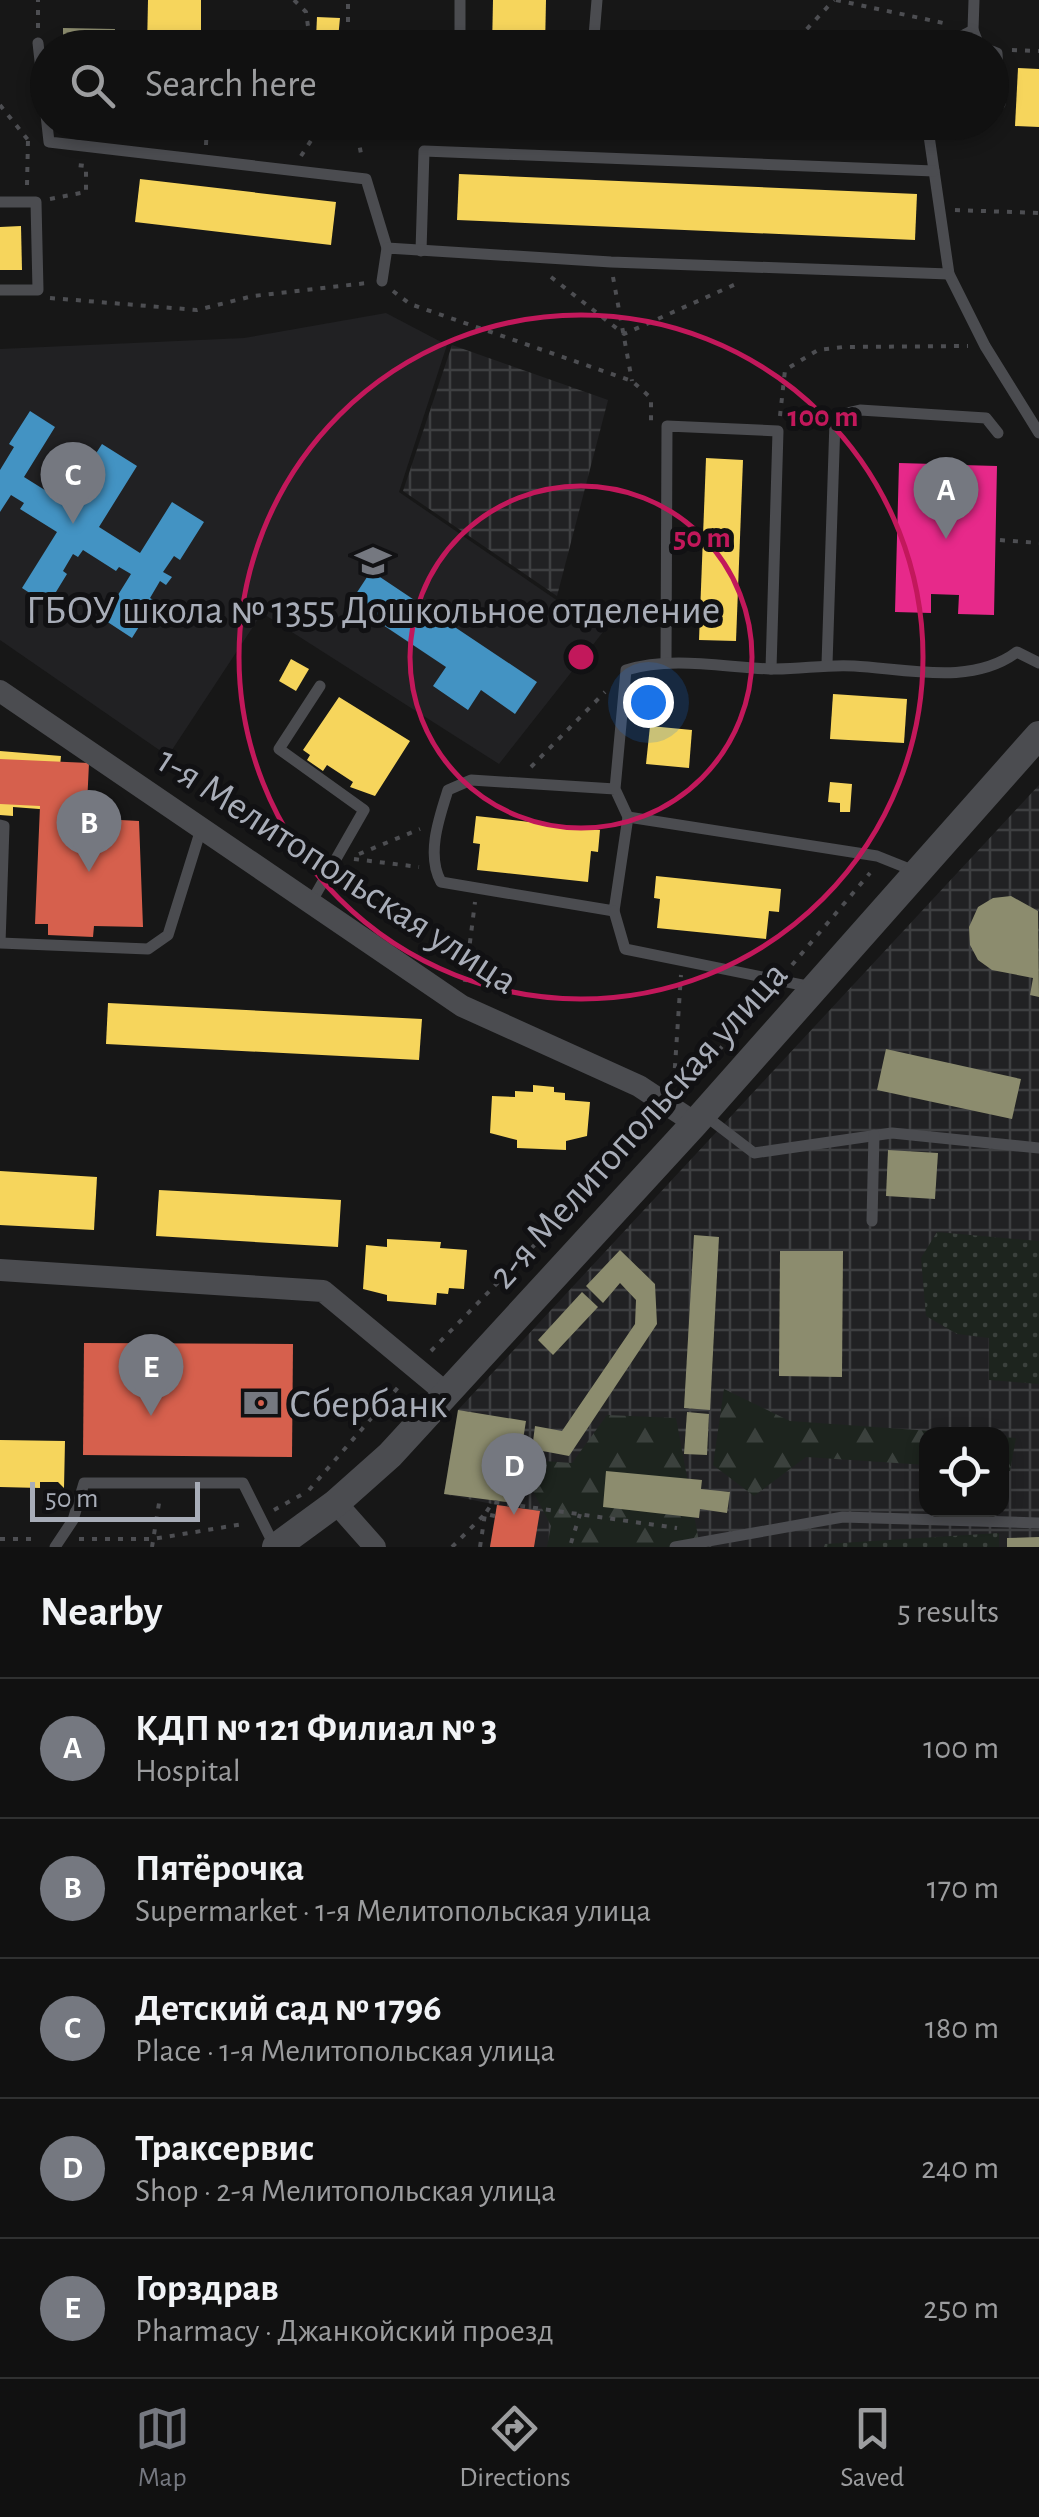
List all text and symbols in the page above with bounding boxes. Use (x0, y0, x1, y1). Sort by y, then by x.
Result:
search box (30, 30, 1009, 140)
icon: search (65, 58, 120, 113)
text: Search here (145, 66, 317, 104)
text: 100 m (788, 402, 858, 432)
pin: C (40, 442, 106, 524)
pin: A (914, 456, 978, 539)
text: 50 m (673, 523, 731, 553)
school or university icon: ГБОУ школа № 1355 Дошкольное отделение (354, 542, 392, 580)
place label: ГБОУ школа № 1355 Дошкольное отделение (26, 591, 720, 631)
centre of rings (563, 639, 599, 675)
your location (623, 677, 674, 728)
street label: 1-я Мелитопольская улица (150, 740, 524, 1002)
pin: B (56, 790, 122, 872)
street label: 2-я Мелитопольская улица (482, 954, 795, 1296)
pin: E (118, 1334, 184, 1416)
bank icon: Сбербанк (242, 1384, 280, 1422)
place label: Сбербанк (289, 1385, 447, 1425)
map controls (919, 1427, 1009, 1517)
button: locate (919, 1427, 1009, 1517)
pin: D (482, 1432, 546, 1515)
scale bar (30, 1477, 200, 1522)
text: 50 m (45, 1485, 99, 1513)
text: Nearby (40, 1591, 163, 1633)
text: 5 results (897, 1596, 999, 1628)
text: КДП № 121 Филиал № 3 (135, 1710, 497, 1748)
text: A (63, 1732, 82, 1764)
text: 100 m (923, 1732, 999, 1764)
text: Hospital (135, 1755, 241, 1787)
text: Пятёрочка (135, 1850, 304, 1888)
text: B (63, 1872, 82, 1904)
text: 170 m (927, 1872, 999, 1904)
text: Supermarket · 1-я Мелитопольская улица (135, 1895, 651, 1927)
text: Детский сад № 1796 (135, 1990, 442, 2028)
text: C (64, 2012, 81, 2044)
text: 180 m (925, 2012, 999, 2044)
text: Place · 1-я Мелитопольская улица (135, 2035, 555, 2067)
text: Траксервис (135, 2130, 314, 2168)
text: D (62, 2152, 83, 2184)
text: 240 m (921, 2152, 999, 2184)
text: Shop · 2-я Мелитопольская улица (135, 2175, 556, 2207)
text: Горздрав (135, 2270, 279, 2308)
text: E (64, 2292, 81, 2324)
text: 250 m (923, 2292, 999, 2324)
text: Pharmacy · Джанкойский проезд (135, 2315, 554, 2347)
tab: Map (135, 2401, 190, 2495)
tab: Directions (459, 2401, 571, 2495)
tab: Saved (840, 2401, 904, 2495)

